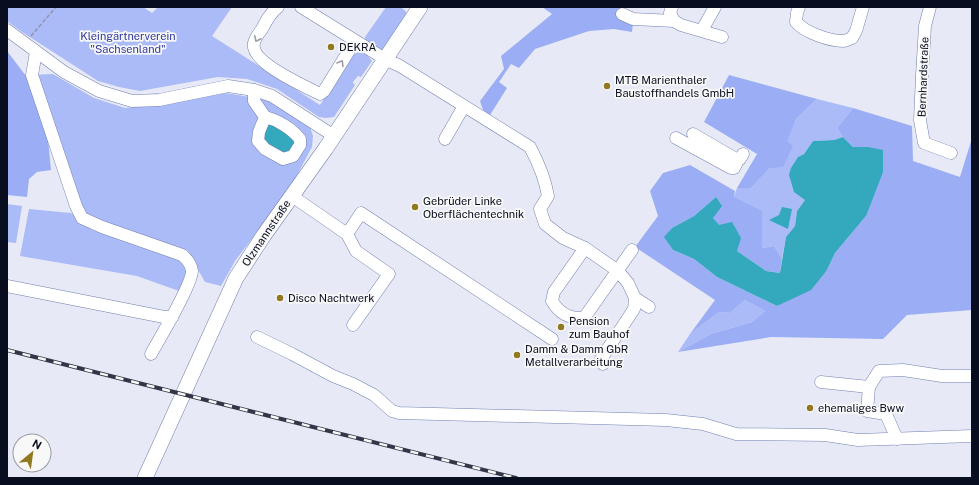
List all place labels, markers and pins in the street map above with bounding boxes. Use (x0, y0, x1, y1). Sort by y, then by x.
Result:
place label: DEKRA (339, 41, 377, 53)
marker: DEKRA (326, 42, 336, 52)
place label: MTB Marienthaler Baustoffhandels GmbH (615, 74, 734, 99)
marker: MTB Marienthaler Baustoffhandels GmbH (602, 81, 612, 91)
place label: Gebrüder Linke Oberflächentechnik (423, 195, 524, 220)
marker: Gebrüder Linke Oberflächentechnik (410, 202, 420, 212)
place label: Disco Nachtwerk (288, 292, 375, 304)
marker: Disco Nachtwerk (275, 293, 285, 303)
place label: Pension zum Bauhof (569, 315, 630, 340)
marker: Pension zum Bauhof (556, 322, 566, 332)
place label: Damm & Damm GbR Metallverarbeitung (525, 343, 628, 368)
marker: Damm & Damm GbR Metallverarbeitung (512, 350, 522, 360)
place label: ehemaliges Bww (818, 402, 904, 414)
marker: ehemaliges Bww (805, 403, 815, 413)

